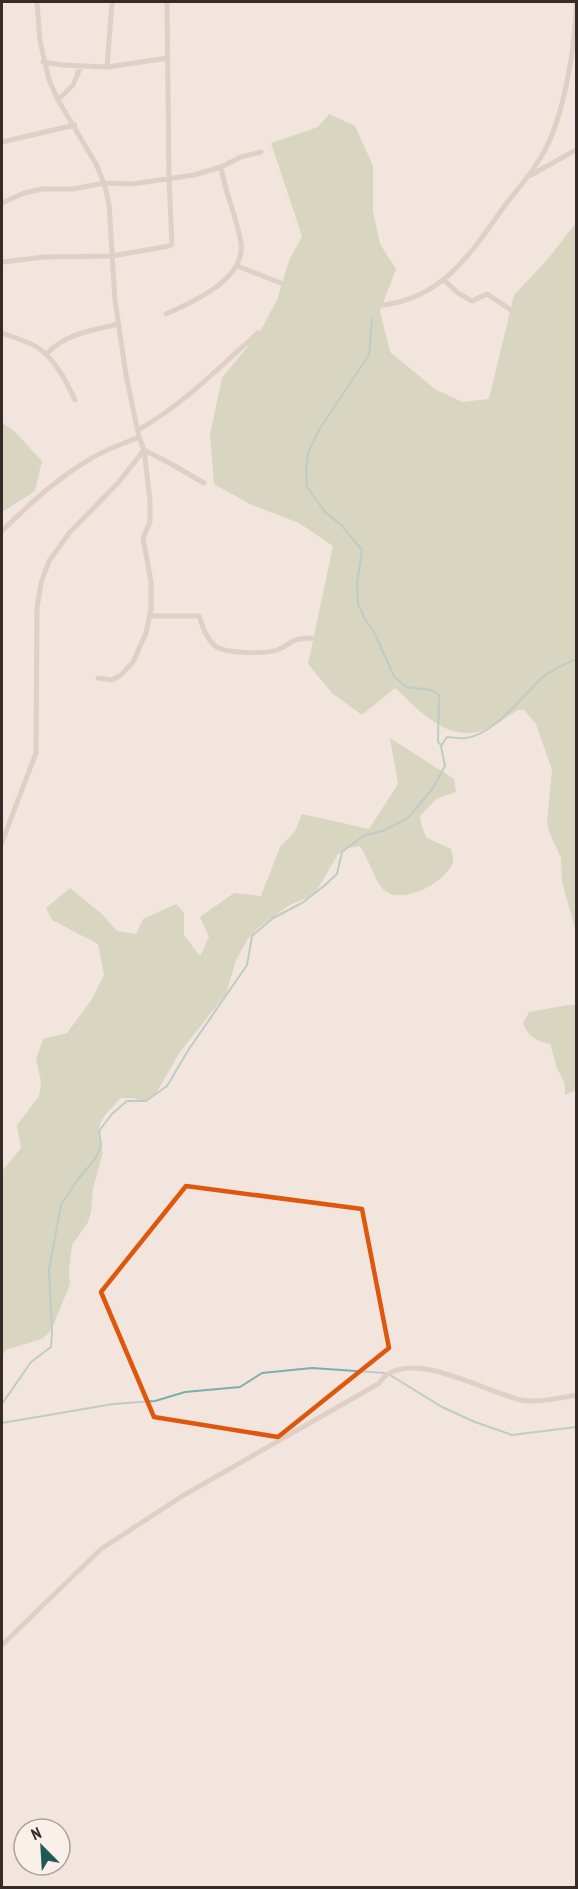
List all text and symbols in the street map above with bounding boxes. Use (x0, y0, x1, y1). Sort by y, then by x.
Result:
north arrow (12, 1817, 72, 1877)
text: N (28, 1822, 44, 1844)

